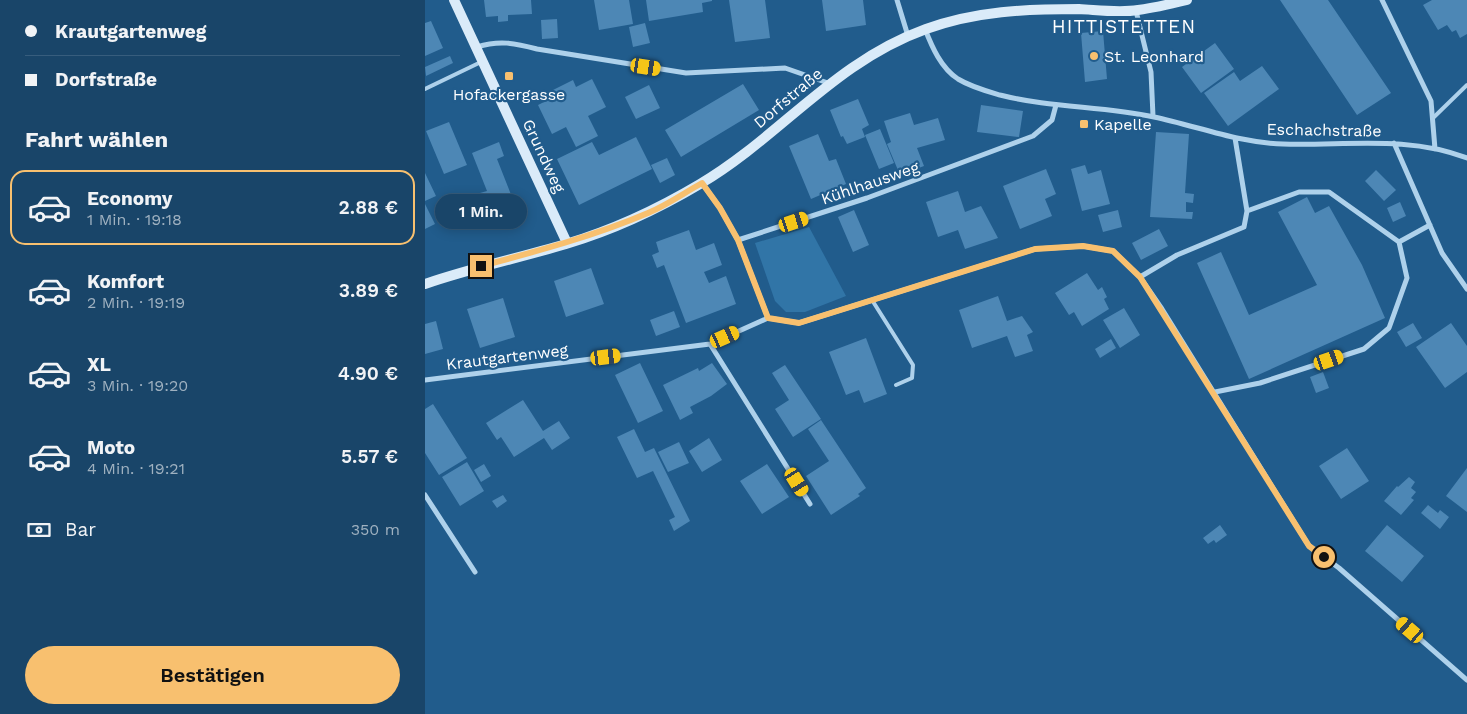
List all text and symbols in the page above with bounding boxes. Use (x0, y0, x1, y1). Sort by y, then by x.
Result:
district label: HITTISTETTEN (1052, 15, 1196, 38)
text: Krautgartenweg (55, 20, 206, 43)
place label: St. Leonhard (1104, 47, 1204, 66)
marker: St. Leonhard (1088, 50, 1100, 62)
car (630, 57, 661, 77)
street label: Dorfstraße (750, 64, 826, 132)
text: Dorfstraße (55, 68, 157, 91)
marker: Hofackergasse (503, 70, 515, 82)
place label: Hofackergasse (453, 85, 565, 104)
place label: Kapelle (1094, 115, 1152, 134)
street label: Grundweg (519, 116, 569, 196)
marker: Kapelle (1078, 118, 1090, 130)
street label: Eschachstraße (1266, 119, 1382, 141)
text: Fahrt wählen (25, 127, 168, 152)
street label: Kühlhausweg (818, 157, 922, 209)
icon: car (27, 185, 72, 230)
text: Economy (87, 187, 172, 210)
callout: 1 Min. (435, 194, 527, 228)
text: 2.88 € (339, 196, 398, 219)
text: 1 Min. (459, 202, 503, 221)
text: 1 Min. · 19:18 (87, 210, 182, 229)
car (777, 210, 810, 234)
route end (470, 255, 492, 277)
icon: car (27, 268, 72, 313)
text: Komfort (87, 270, 164, 293)
text: 3.89 € (339, 279, 398, 302)
text: 2 Min. · 19:19 (87, 293, 185, 312)
car (708, 324, 741, 350)
street label: Krautgartenweg (445, 340, 569, 374)
car (590, 348, 621, 366)
car (1312, 348, 1345, 372)
icon: car (27, 351, 72, 396)
text: XL (87, 353, 111, 376)
text: 4.90 € (338, 362, 398, 385)
text: 3 Min. · 19:20 (87, 376, 188, 395)
icon: car (27, 434, 72, 479)
text: Moto (87, 436, 135, 459)
text: 5.57 € (341, 445, 398, 468)
text: 4 Min. · 19:21 (87, 459, 185, 478)
car (782, 465, 811, 499)
icon: cash (25, 516, 53, 544)
text: Bar (65, 518, 96, 541)
text: 350 m (351, 520, 400, 539)
route start (1313, 546, 1335, 568)
car (1393, 614, 1426, 646)
button: Bestätigen (25, 646, 400, 704)

